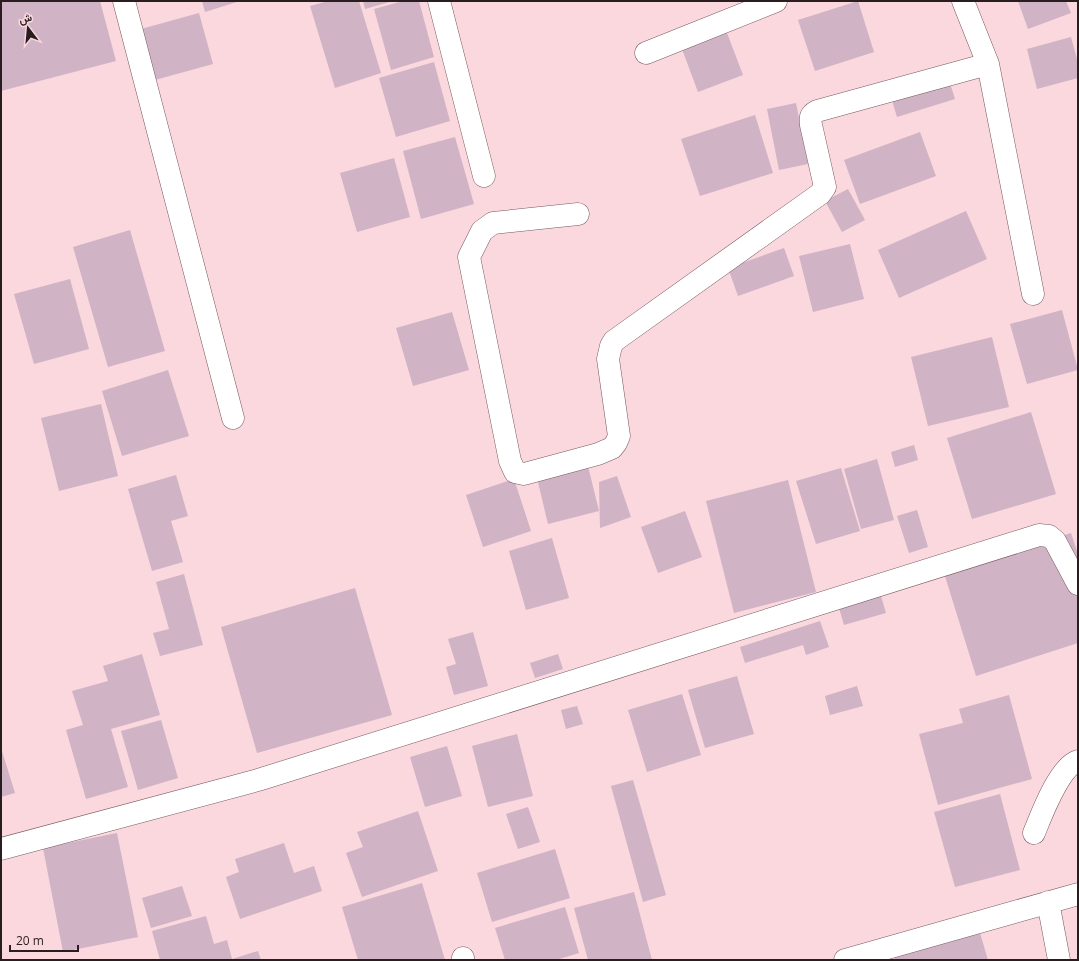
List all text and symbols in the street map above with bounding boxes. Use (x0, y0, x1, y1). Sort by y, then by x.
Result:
north arrow (8, 8, 48, 48)
text: ش (17, 9, 34, 27)
scale bar (10, 927, 78, 953)
text: 20 m (16, 932, 44, 949)

